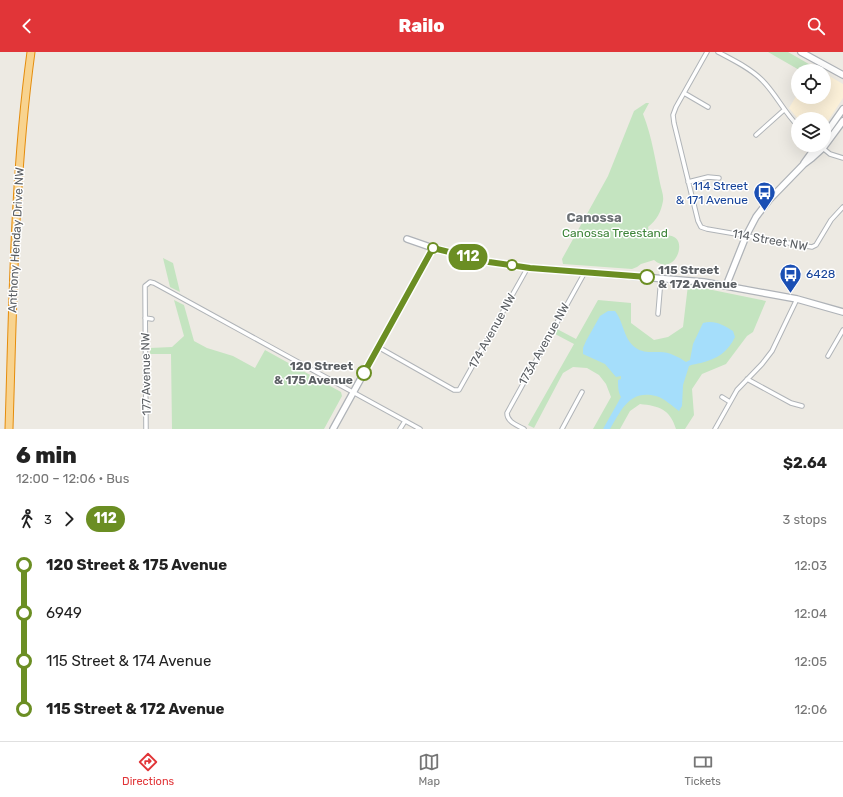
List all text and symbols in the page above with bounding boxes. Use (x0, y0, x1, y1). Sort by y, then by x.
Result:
icon: back (16, 15, 38, 37)
text: Railo (399, 15, 444, 37)
icon: search (805, 15, 827, 37)
map controls (791, 64, 831, 152)
button: locate (791, 64, 831, 104)
button: layers (791, 112, 831, 152)
street label: Anthony Henday Drive NW (5, 167, 27, 313)
place label: 114 Street & 171 Avenue (676, 179, 748, 207)
bus stop icon: 114 Street & 171 Avenue (751, 180, 777, 213)
district label: Canossa (566, 210, 622, 225)
park label: Canossa Treestand (562, 226, 668, 240)
street label: 114 Street NW (731, 226, 809, 254)
unlabelled marker (427, 242, 439, 254)
line badge: 112 (445, 244, 491, 270)
text: 112 (456, 248, 480, 265)
unlabelled marker (506, 259, 518, 271)
bus stop icon: 6428 (777, 261, 803, 294)
place label: 115 Street & 172 Avenue (658, 263, 737, 291)
place label: 6428 (806, 267, 835, 281)
marker: 115 Street & 172 Avenue (639, 269, 655, 285)
street label: 174 Avenue NW (466, 291, 519, 371)
street label: 173A Avenue NW (516, 300, 573, 388)
street label: 177 Avenue NW (138, 332, 154, 416)
place label: 120 Street & 175 Avenue (274, 359, 353, 387)
marker: 120 Street & 175 Avenue (356, 365, 372, 381)
text: 6 min (16, 442, 77, 469)
text: $2.64 (783, 454, 827, 472)
text: 12:00 – 12:06 · Bus (16, 471, 129, 486)
icon: walk (16, 508, 38, 530)
icon: forward (58, 508, 80, 530)
text: 112 (94, 510, 117, 527)
text: 3 (44, 512, 52, 527)
text: 3 stops (782, 512, 827, 527)
text: 120 Street & 175 Avenue (46, 556, 227, 574)
text: 12:03 (794, 558, 827, 573)
text: 6949 (46, 604, 82, 622)
text: 12:04 (794, 606, 827, 621)
text: 115 Street & 174 Avenue (46, 652, 211, 670)
text: 12:05 (794, 654, 827, 669)
text: 115 Street & 172 Avenue (46, 700, 224, 718)
text: 12:06 (794, 702, 827, 717)
tab: Directions (122, 751, 174, 788)
tab: Map (418, 751, 440, 788)
tab: Tickets (684, 751, 721, 788)

